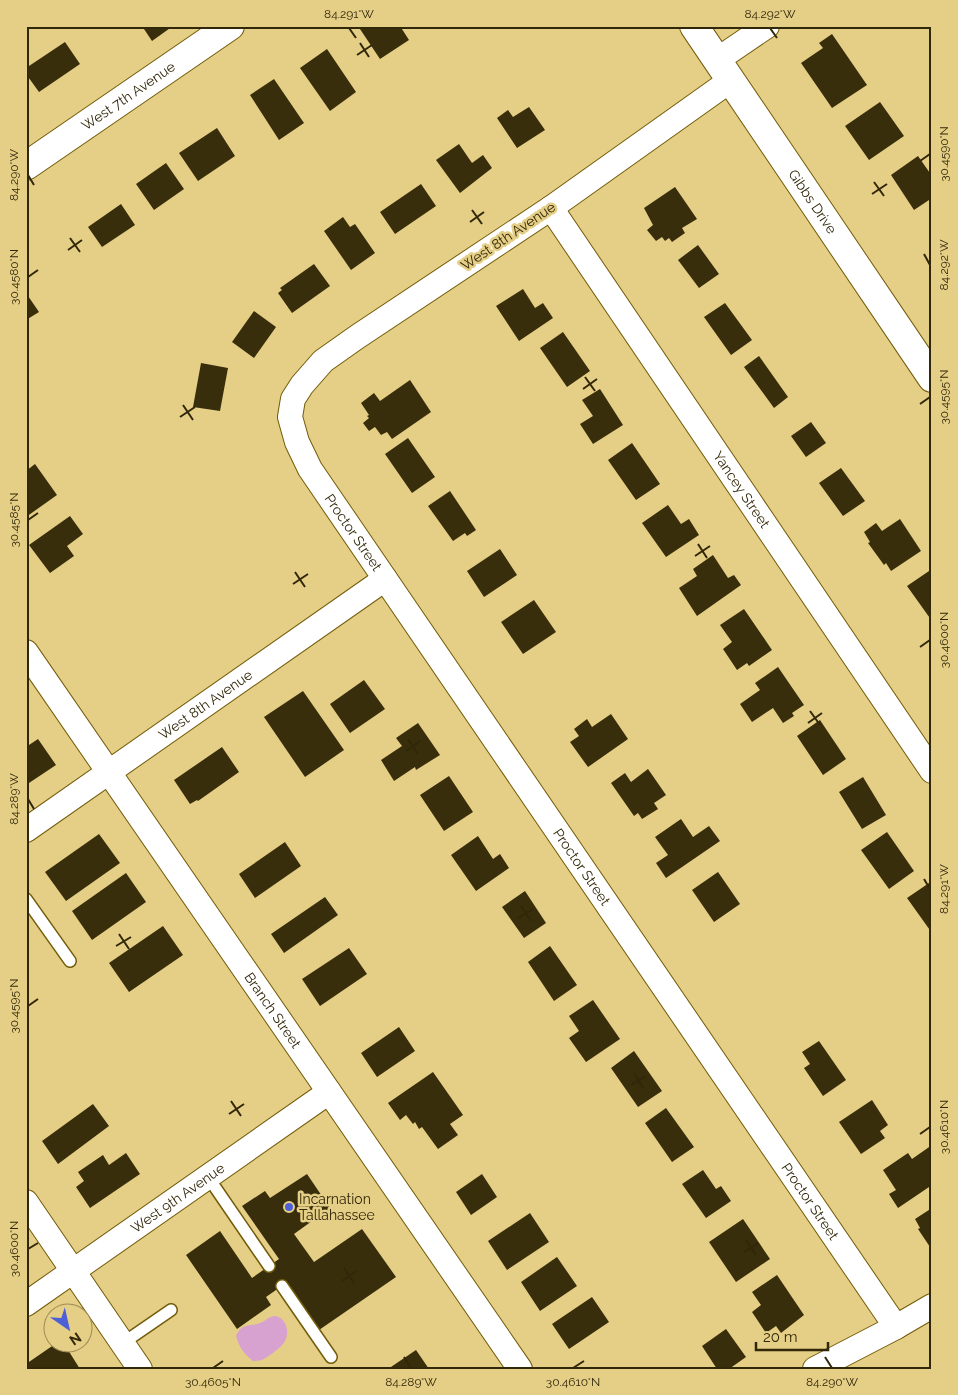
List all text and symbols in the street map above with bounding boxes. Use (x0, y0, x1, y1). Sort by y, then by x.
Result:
text: 84.291°W (324, 7, 374, 21)
text: 84.292°W (744, 7, 796, 21)
street label: West 7th Avenue (78, 58, 178, 133)
text: 30.4590°N (937, 126, 951, 182)
text: 84.290°W (7, 149, 21, 201)
street label: Gibbs Drive (785, 166, 840, 237)
street label: West 8th Avenue (458, 199, 558, 273)
text: 84.292°W (937, 239, 951, 291)
text: 30.4580°N (7, 249, 21, 305)
text: 30.4595°N (937, 369, 951, 425)
street label: Yancey Street (710, 448, 773, 531)
street label: Proctor Street (322, 491, 385, 574)
text: 30.4585°N (7, 492, 21, 548)
text: 30.4600°N (937, 612, 951, 668)
street label: West 8th Avenue (156, 666, 255, 743)
text: 84.289°W (7, 773, 21, 825)
street label: Proctor Street (550, 825, 614, 909)
text: 84.291°W (937, 864, 951, 914)
street label: Branch Street (241, 969, 305, 1051)
text: 30.4595°N (7, 978, 21, 1034)
text: 30.4610°N (937, 1100, 951, 1154)
street label: West 9th Avenue (128, 1160, 227, 1236)
street label: Proctor Street (778, 1160, 842, 1243)
place label: Incarnation Tallahassee (299, 1191, 375, 1223)
marker: Incarnation Tallahassee (283, 1201, 295, 1213)
text: 30.4600°N (7, 1221, 21, 1277)
north arrow (42, 1302, 92, 1352)
scale bar (756, 1320, 828, 1352)
text: 20 m (763, 1328, 798, 1346)
text: N (66, 1329, 84, 1348)
text: 30.4605°N (185, 1375, 241, 1389)
text: 84.289°W (385, 1375, 437, 1389)
text: 30.4610°N (546, 1375, 600, 1389)
text: 84.290°W (806, 1375, 858, 1389)

